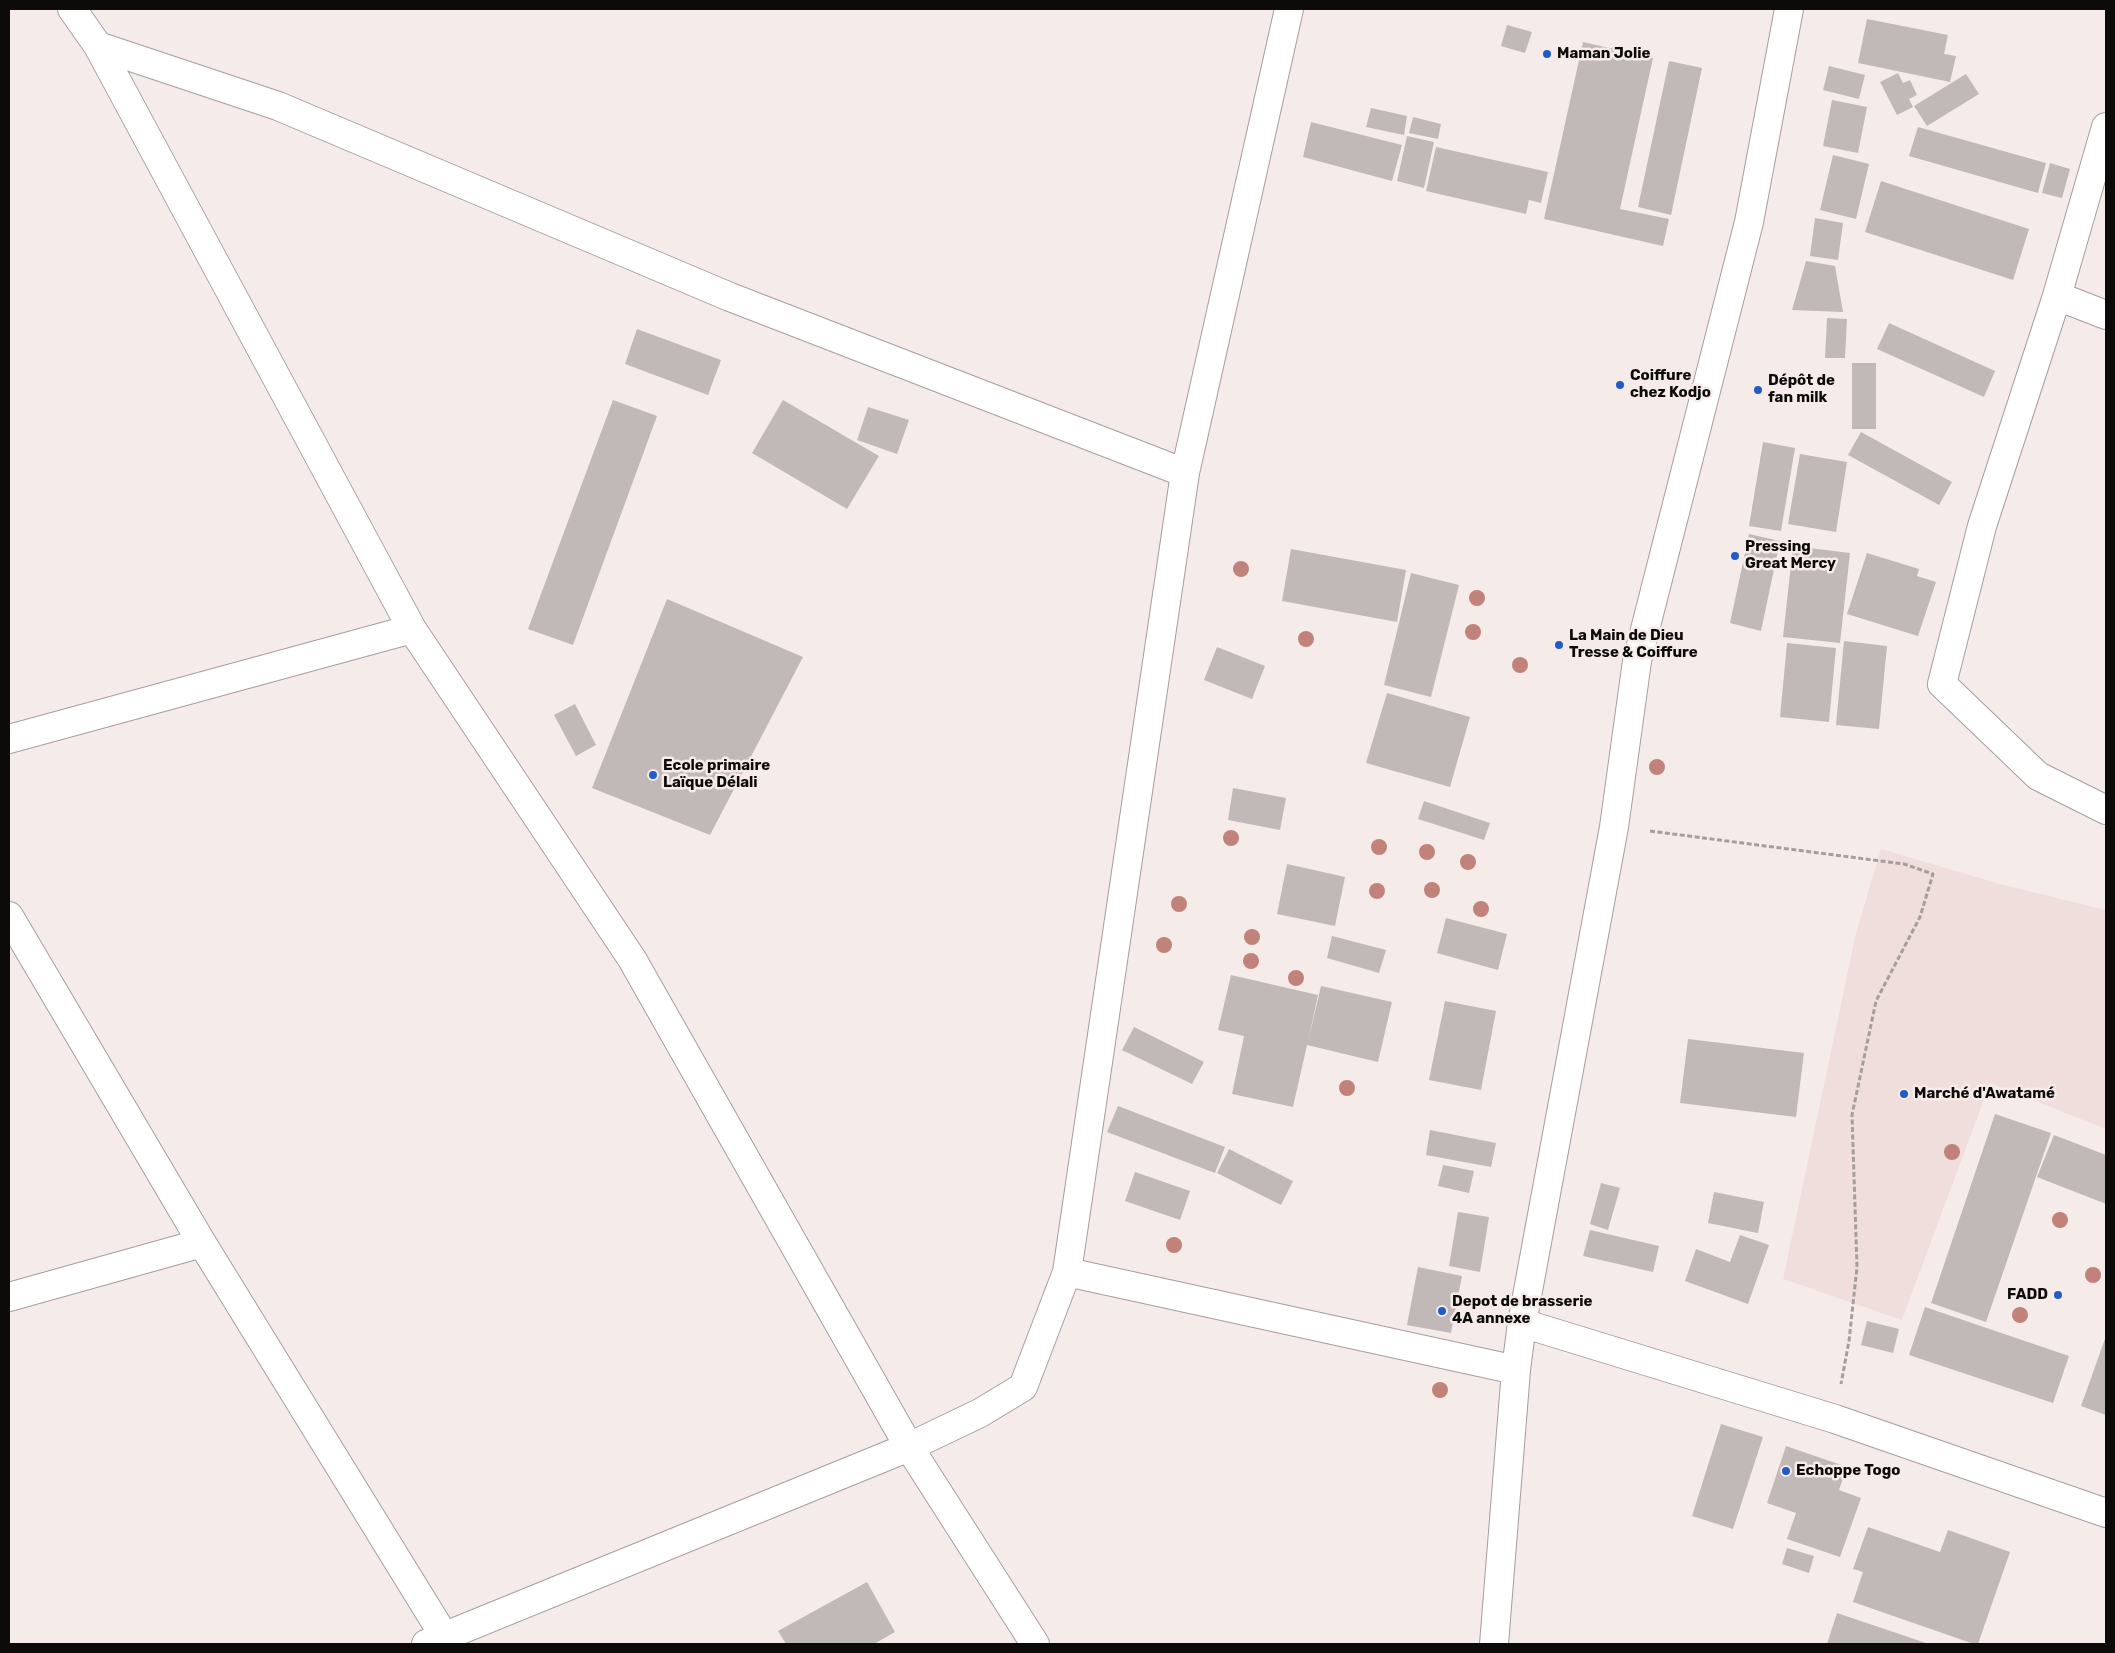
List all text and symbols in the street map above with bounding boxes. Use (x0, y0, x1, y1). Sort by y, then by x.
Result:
place label: Maman Jolie (1557, 45, 1650, 63)
marker: Maman Jolie (1541, 48, 1553, 60)
place label: Coiffure chez Kodjo (1630, 367, 1711, 402)
place label: Dépôt de fan milk (1768, 372, 1835, 407)
marker: Coiffure chez Kodjo (1614, 379, 1626, 391)
marker: Dépôt de fan milk (1752, 384, 1764, 396)
place label: Pressing Great Mercy (1745, 538, 1836, 573)
marker: Pressing Great Mercy (1729, 550, 1741, 562)
place label: La Main de Dieu Tresse & Coiffure (1569, 627, 1698, 662)
marker: La Main de Dieu Tresse & Coiffure (1553, 639, 1565, 651)
place label: Ecole primaire Laïque Délali (663, 757, 770, 792)
marker: Ecole primaire Laïque Délali (647, 769, 659, 781)
place label: Marché d'Awatamé (1914, 1085, 2055, 1103)
marker: Marché d'Awatamé (1898, 1088, 1910, 1100)
place label: FADD (2007, 1286, 2048, 1304)
marker: FADD (2052, 1289, 2064, 1301)
place label: Depot de brasserie 4A annexe (1452, 1293, 1593, 1328)
marker: Depot de brasserie 4A annexe (1436, 1305, 1448, 1317)
place label: Echoppe Togo (1796, 1462, 1900, 1480)
marker: Echoppe Togo (1780, 1465, 1792, 1477)

